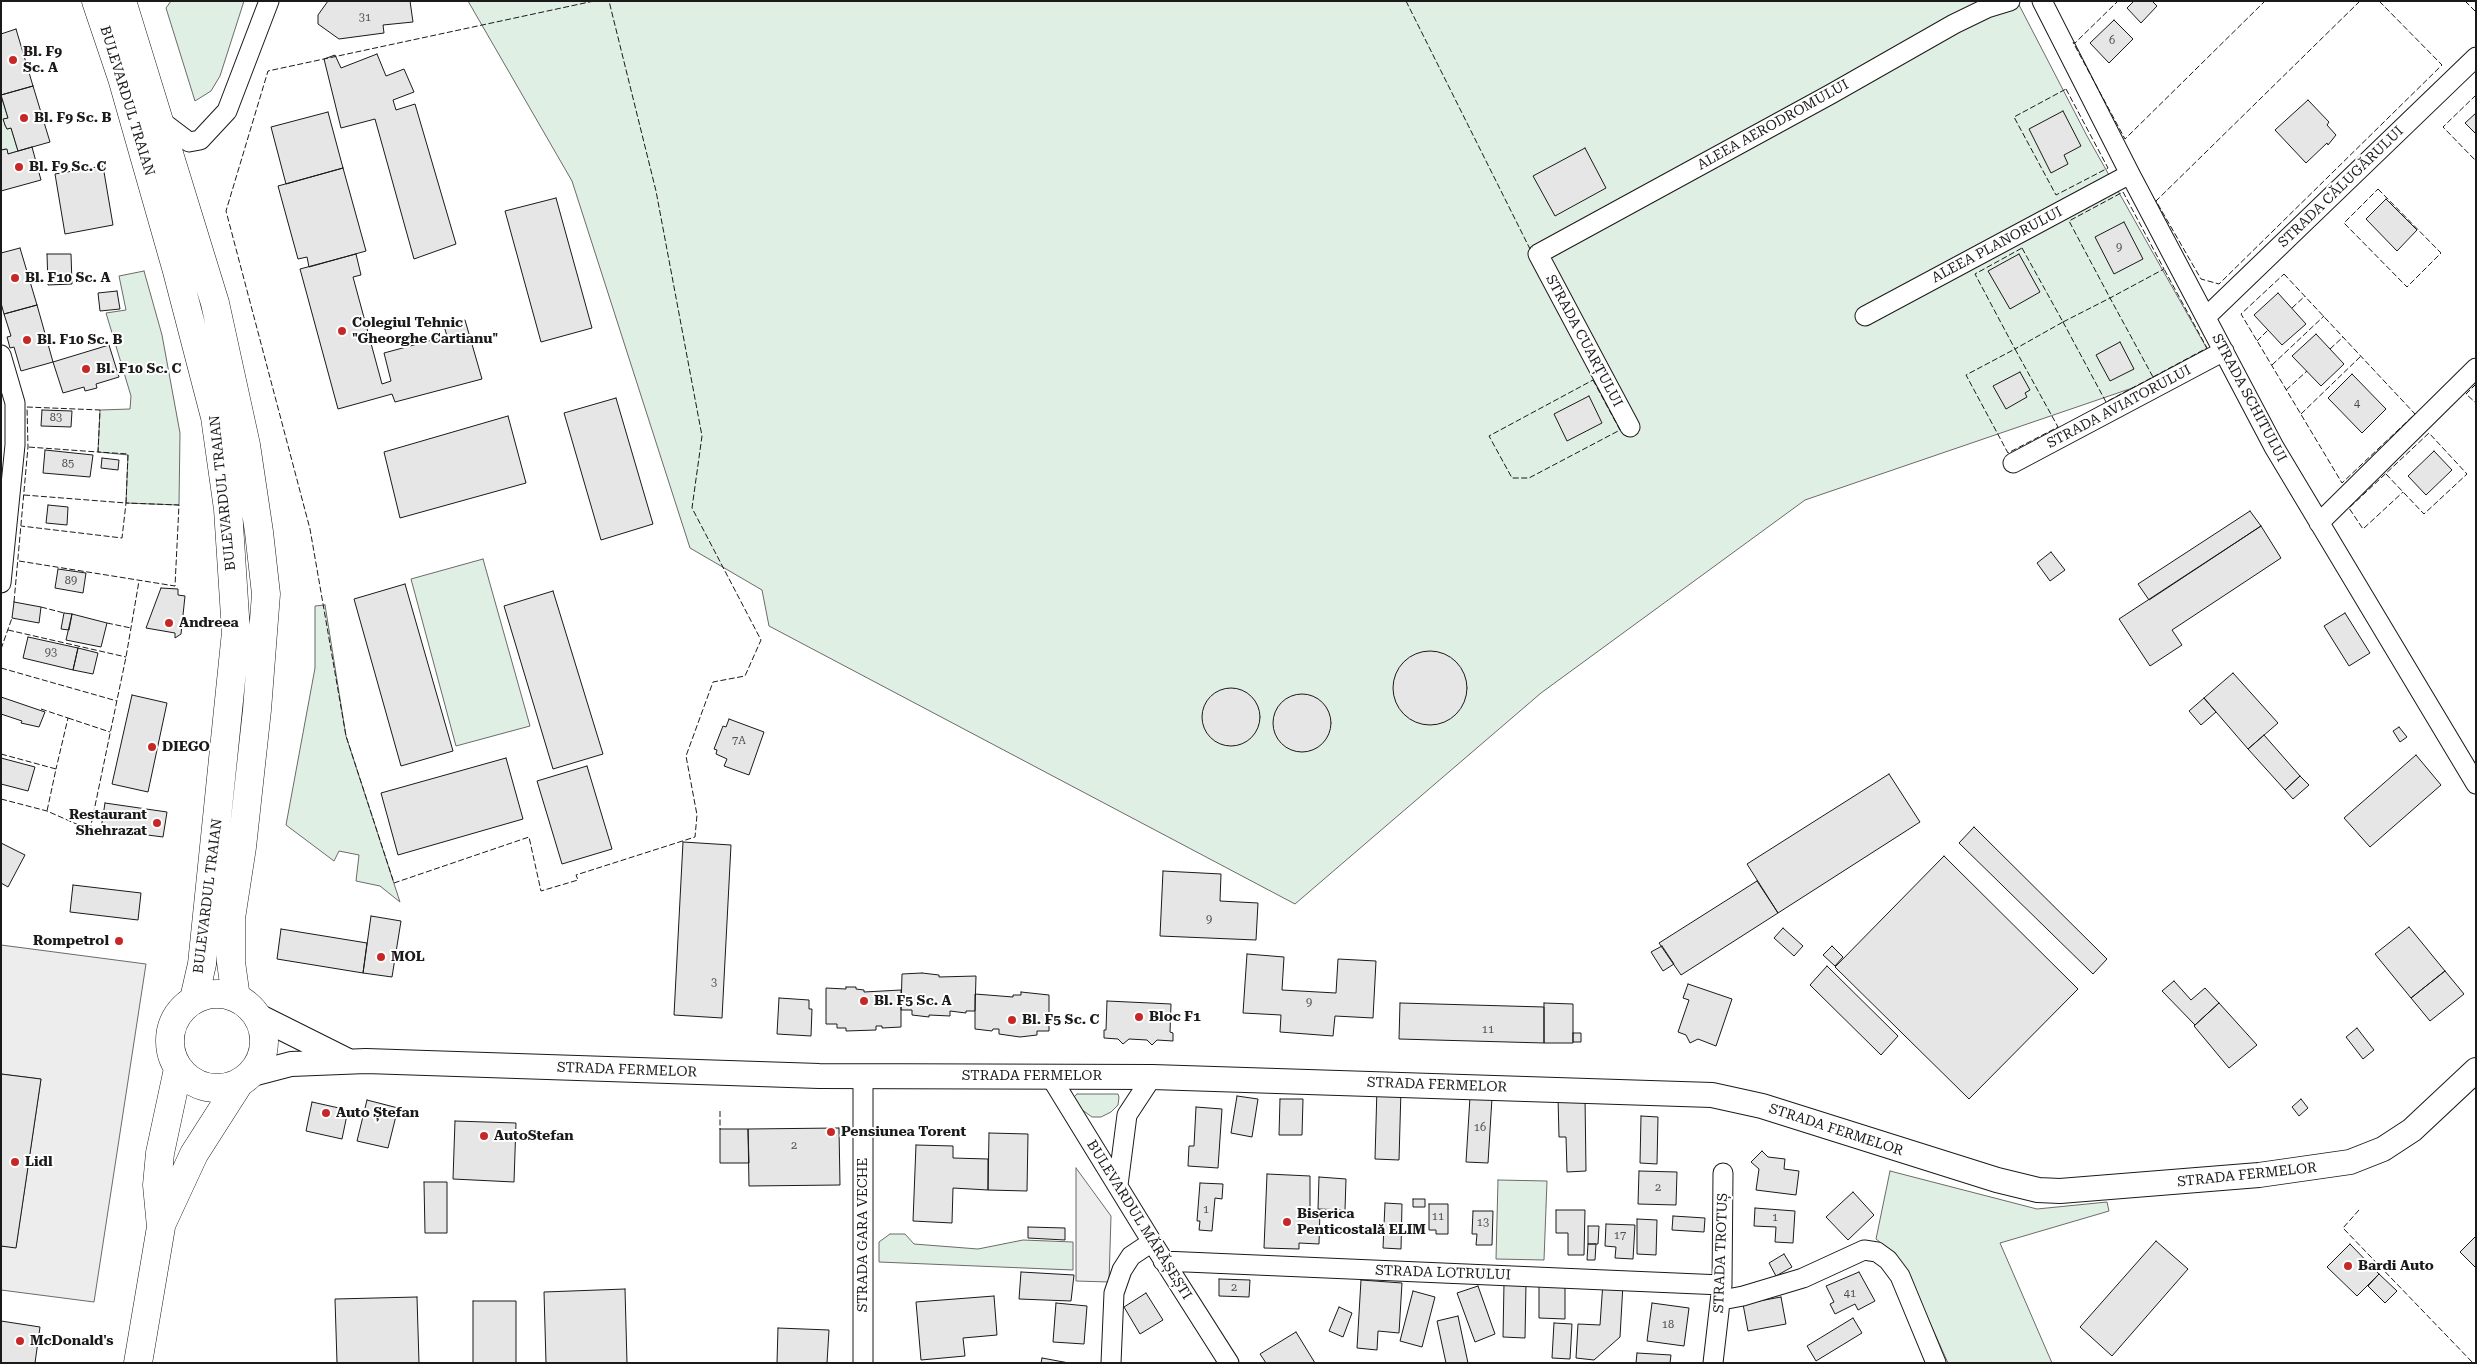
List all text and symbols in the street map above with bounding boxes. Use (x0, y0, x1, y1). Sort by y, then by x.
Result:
house number: 31 (359, 11, 371, 25)
street label: BULEVARDUL TRAIAN (96, 24, 158, 178)
house number: 6 (2109, 34, 2115, 48)
place label: Bl. F9 Sc. A (23, 44, 62, 76)
marker: Bl. F9 Sc. A (7, 54, 19, 66)
street label: ALEEA AERODROMULUI (1694, 76, 1852, 174)
place label: Bl. F9 Sc. B (34, 110, 112, 126)
marker: Bl. F9 Sc. B (18, 112, 30, 124)
street label: STRADA CĂLUGĂRULUI (2275, 123, 2407, 251)
place label: Bl. F9 Sc. C (29, 159, 106, 175)
marker: Bl. F9 Sc. C (13, 161, 25, 173)
street label: ALEEA PLANORULUI (1929, 203, 2065, 287)
house number: 9 (2116, 241, 2122, 255)
place label: Bl. F10 Sc. A (25, 270, 111, 286)
marker: Bl. F10 Sc. A (9, 272, 21, 284)
street label: STRADA CUARȚULUI (1542, 272, 1626, 410)
place label: Colegiul Tehnic "Gheorghe Cartianu" (352, 315, 498, 348)
marker: Colegiul Tehnic "Gheorghe Cartianu" (336, 325, 348, 337)
street label: STRADA SCHITULUI (2208, 331, 2290, 465)
place label: Bl. F10 Sc. B (37, 332, 122, 348)
marker: Bl. F10 Sc. B (21, 334, 33, 346)
place label: Bl. F10 Sc. C (96, 361, 181, 377)
street label: STRADA AVIATORULUI (2044, 362, 2194, 452)
marker: Bl. F10 Sc. C (80, 363, 92, 375)
house number: 4 (2354, 397, 2360, 411)
house number: 83 (50, 411, 62, 425)
street label: BULEVARDUL TRAIAN (206, 415, 240, 571)
house number: 85 (62, 457, 74, 471)
house number: 89 (65, 574, 77, 588)
place label: Andreea (179, 615, 239, 631)
marker: Andreea (163, 617, 175, 629)
house number: 93 (45, 646, 57, 660)
house number: 7A (732, 734, 746, 748)
place label: DIEGO (162, 739, 210, 755)
marker: DIEGO (146, 741, 158, 753)
place label: Restaurant Shehrazat (69, 807, 147, 840)
marker: Restaurant Shehrazat (151, 817, 163, 829)
street label: BULEVARDUL TRAIAN (190, 818, 226, 974)
house number: 9 (1206, 913, 1212, 927)
place label: Rompetrol (33, 933, 109, 949)
marker: Rompetrol (113, 935, 125, 947)
place label: MOL (391, 949, 425, 965)
marker: MOL (375, 951, 387, 963)
house number: 3 (711, 976, 717, 990)
place label: Bl. F5 Sc. A (874, 993, 952, 1009)
marker: Bl. F5 Sc. A (858, 995, 870, 1007)
house number: 9 (1306, 996, 1312, 1010)
place label: Bloc F1 (1149, 1009, 1201, 1025)
marker: Bloc F1 (1133, 1011, 1145, 1023)
place label: Bl. F5 Sc. C (1022, 1012, 1099, 1028)
marker: Bl. F5 Sc. C (1006, 1014, 1018, 1026)
house number: 11 (1482, 1023, 1494, 1037)
street label: STRADA FERMELOR (557, 1059, 697, 1081)
street label: STRADA FERMELOR (962, 1068, 1102, 1084)
street label: STRADA FERMELOR (1367, 1074, 1507, 1096)
street label: STRADA FERMELOR (1767, 1100, 1905, 1160)
place label: Auto Ștefan (336, 1105, 419, 1121)
marker: Auto Ștefan (320, 1107, 332, 1119)
house number: 16 (1474, 1121, 1486, 1135)
place label: Pensiunea Torent (841, 1124, 966, 1140)
marker: Pensiunea Torent (825, 1126, 837, 1138)
place label: AutoStefan (494, 1128, 574, 1144)
marker: AutoStefan (478, 1130, 490, 1142)
street label: BULEVARDUL MĂRĂȘEȘTI (1083, 1137, 1195, 1303)
house number: 2 (791, 1139, 797, 1153)
place label: Lidl (25, 1154, 53, 1170)
marker: Lidl (9, 1156, 21, 1168)
street label: STRADA GARA VECHE (855, 1158, 871, 1312)
street label: STRADA FERMELOR (2176, 1159, 2318, 1191)
house number: 2 (1655, 1181, 1661, 1195)
street label: STRADA TROTUȘ (1711, 1193, 1731, 1313)
house number: 1 (1203, 1203, 1209, 1217)
place label: Biserica Penticostală ELIM (1297, 1206, 1426, 1238)
house number: 11 (1432, 1210, 1444, 1224)
house number: 1 (1772, 1211, 1778, 1225)
marker: Biserica Penticostală ELIM (1281, 1216, 1293, 1228)
house number: 13 (1477, 1216, 1489, 1230)
house number: 17 (1614, 1229, 1626, 1243)
place label: Bardi Auto (2358, 1258, 2434, 1274)
marker: Bardi Auto (2342, 1260, 2354, 1272)
street label: STRADA LOTRULUI (1375, 1262, 1511, 1284)
house number: 2 (1231, 1281, 1237, 1295)
house number: 41 (1844, 1287, 1856, 1301)
house number: 18 (1662, 1318, 1674, 1332)
place label: McDonald's (30, 1333, 113, 1349)
marker: McDonald's (14, 1335, 26, 1347)

